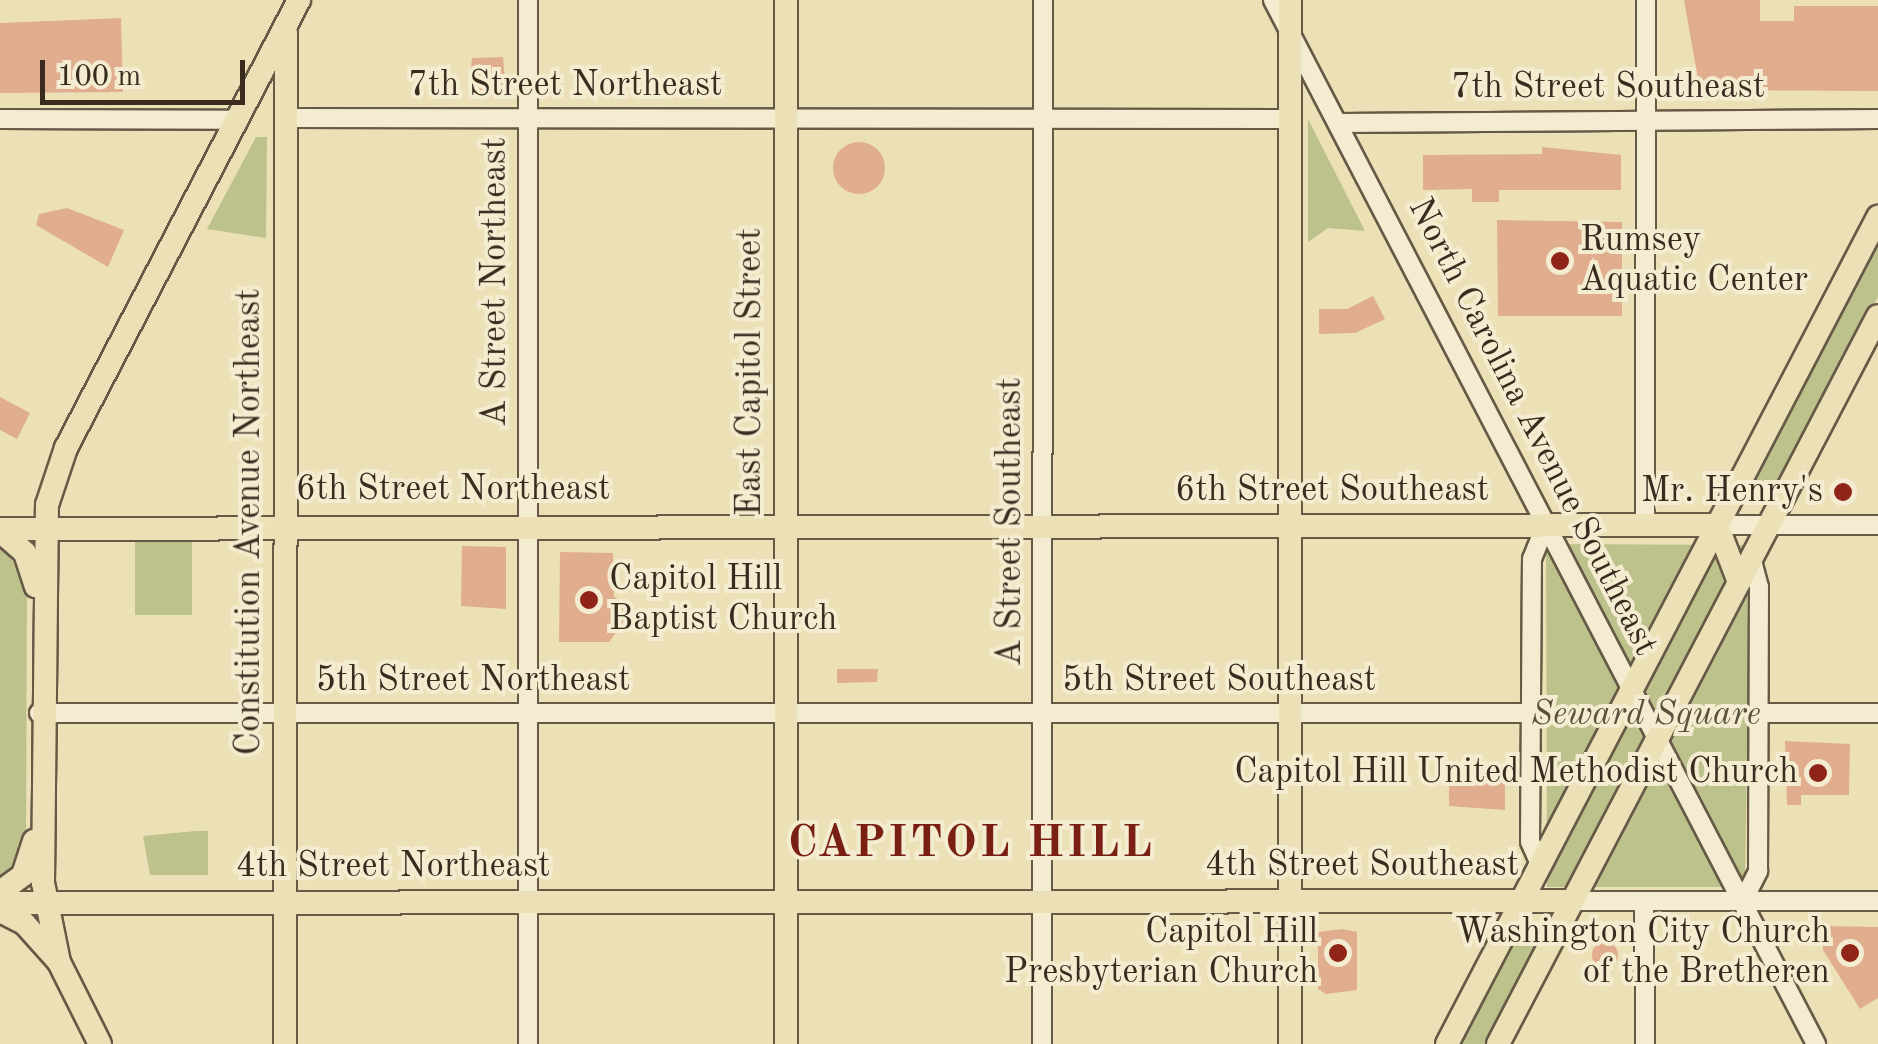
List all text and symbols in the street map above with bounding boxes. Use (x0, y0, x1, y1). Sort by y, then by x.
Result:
scale bar (45, 40, 250, 102)
text: 100 m (57, 62, 141, 92)
street label: 7th Street Northeast (408, 65, 722, 107)
street label: 7th Street Southeast (1451, 67, 1765, 109)
street label: A Street Northeast (475, 137, 517, 427)
street label: North Carolina Avenue Southeast (1398, 191, 1666, 663)
place label: Rumsey Aquatic Center (1580, 220, 1808, 302)
street label: East Capitol Street (730, 228, 772, 516)
marker: Rumsey Aquatic Center (1549, 250, 1571, 272)
street label: Constitution Avenue Northeast (229, 288, 271, 756)
street label: A Street Southeast (990, 378, 1032, 666)
street label: 6th Street Northeast (296, 469, 610, 511)
street label: 6th Street Southeast (1175, 470, 1489, 512)
place label: Mr. Henry's (1641, 471, 1823, 513)
marker: Mr. Henry's (1832, 481, 1854, 503)
place label: Capitol Hill Baptist Church (609, 559, 837, 641)
marker: Capitol Hill Baptist Church (578, 589, 600, 611)
street label: 5th Street Northeast (316, 660, 630, 702)
street label: 5th Street Southeast (1062, 660, 1376, 702)
park label: Seward Square (1531, 694, 1761, 736)
place label: Capitol Hill United Methodist Church (1234, 752, 1798, 794)
marker: Capitol Hill United Methodist Church (1807, 762, 1829, 784)
district label: CAPITOL HILL (788, 818, 1154, 872)
street label: 4th Street Southeast (1205, 845, 1519, 887)
street label: 4th Street Northeast (236, 846, 550, 888)
place label: Capitol Hill Presbyterian Church (1004, 912, 1318, 994)
place label: Washington City Church of the Bretheren (1455, 912, 1830, 994)
marker: Capitol Hill Presbyterian Church (1327, 942, 1349, 964)
marker: Washington City Church of the Bretheren (1839, 942, 1861, 964)

